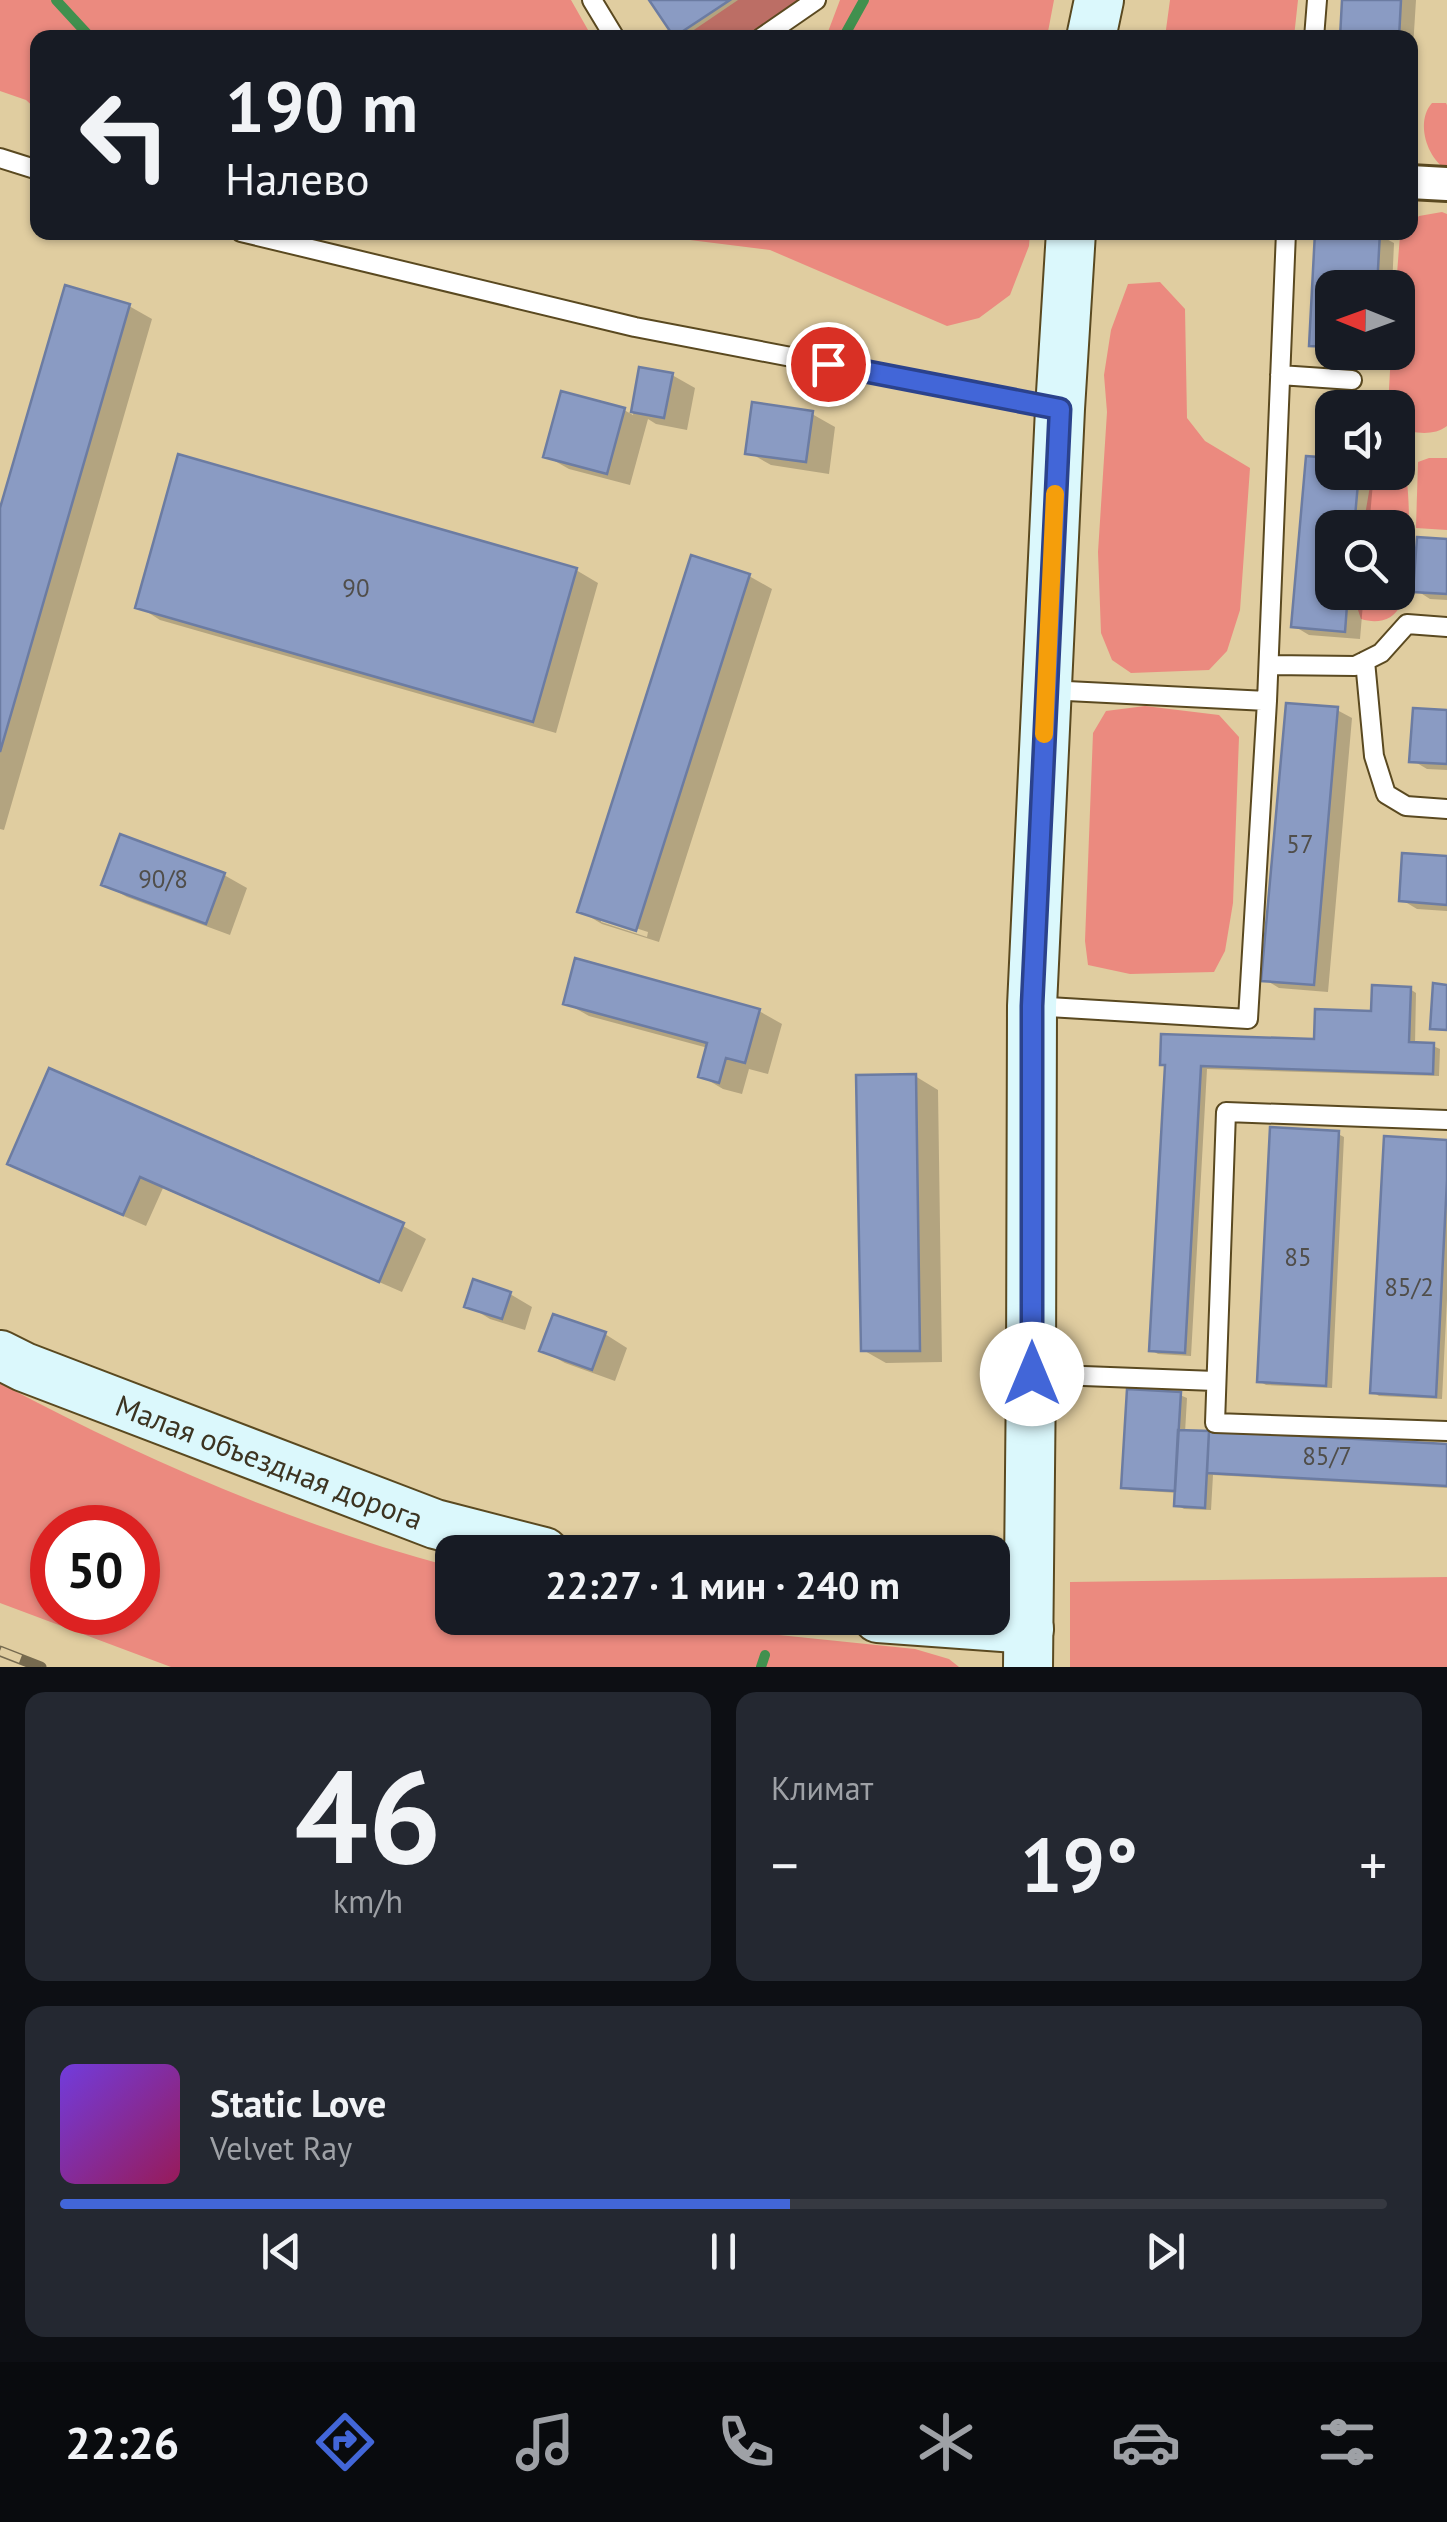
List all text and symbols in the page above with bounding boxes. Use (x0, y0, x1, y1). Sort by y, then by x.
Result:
text: 190 m (225, 61, 418, 151)
icon: left (60, 70, 190, 200)
text: Налево (225, 149, 370, 207)
north arrow (1315, 270, 1415, 370)
map controls (1315, 270, 1415, 610)
pin (786, 322, 871, 407)
icon: arrive (801, 337, 856, 392)
button: sound (1315, 390, 1415, 490)
button: search (1315, 510, 1415, 610)
house number: 90 (342, 572, 370, 604)
house number: 57 (1286, 828, 1314, 860)
house number: 90/8 (138, 863, 188, 895)
house number: 85 (1284, 1241, 1312, 1273)
house number: 85/2 (1384, 1271, 1434, 1303)
position arrow (980, 1322, 1084, 1426)
street label: Малая объездная дорога (111, 1385, 429, 1537)
house number: 85/7 (1302, 1440, 1352, 1472)
speed limit sign: 50 (30, 1505, 160, 1635)
text: 22:27 · 1 мин · 240 m (545, 1560, 900, 1609)
text: 46 (294, 1731, 442, 1899)
text: Климат (771, 1767, 873, 1809)
text: 19° (1020, 1816, 1138, 1913)
text: − (771, 1829, 799, 1900)
text: + (1359, 1829, 1387, 1900)
text: km/h (333, 1880, 403, 1922)
text: Static Love (210, 2078, 386, 2127)
text: Velvet Ray (210, 2127, 352, 2169)
icon: previous (254, 2224, 309, 2279)
icon: pause (696, 2224, 751, 2279)
icon: next (1138, 2224, 1193, 2279)
icon: directions (310, 2407, 380, 2477)
icon: music (510, 2407, 580, 2477)
icon: phone (711, 2407, 781, 2477)
icon: climate (911, 2407, 981, 2477)
icon: car (1111, 2407, 1181, 2477)
icon: filters (1312, 2407, 1382, 2477)
text: 22:26 (65, 2413, 179, 2471)

